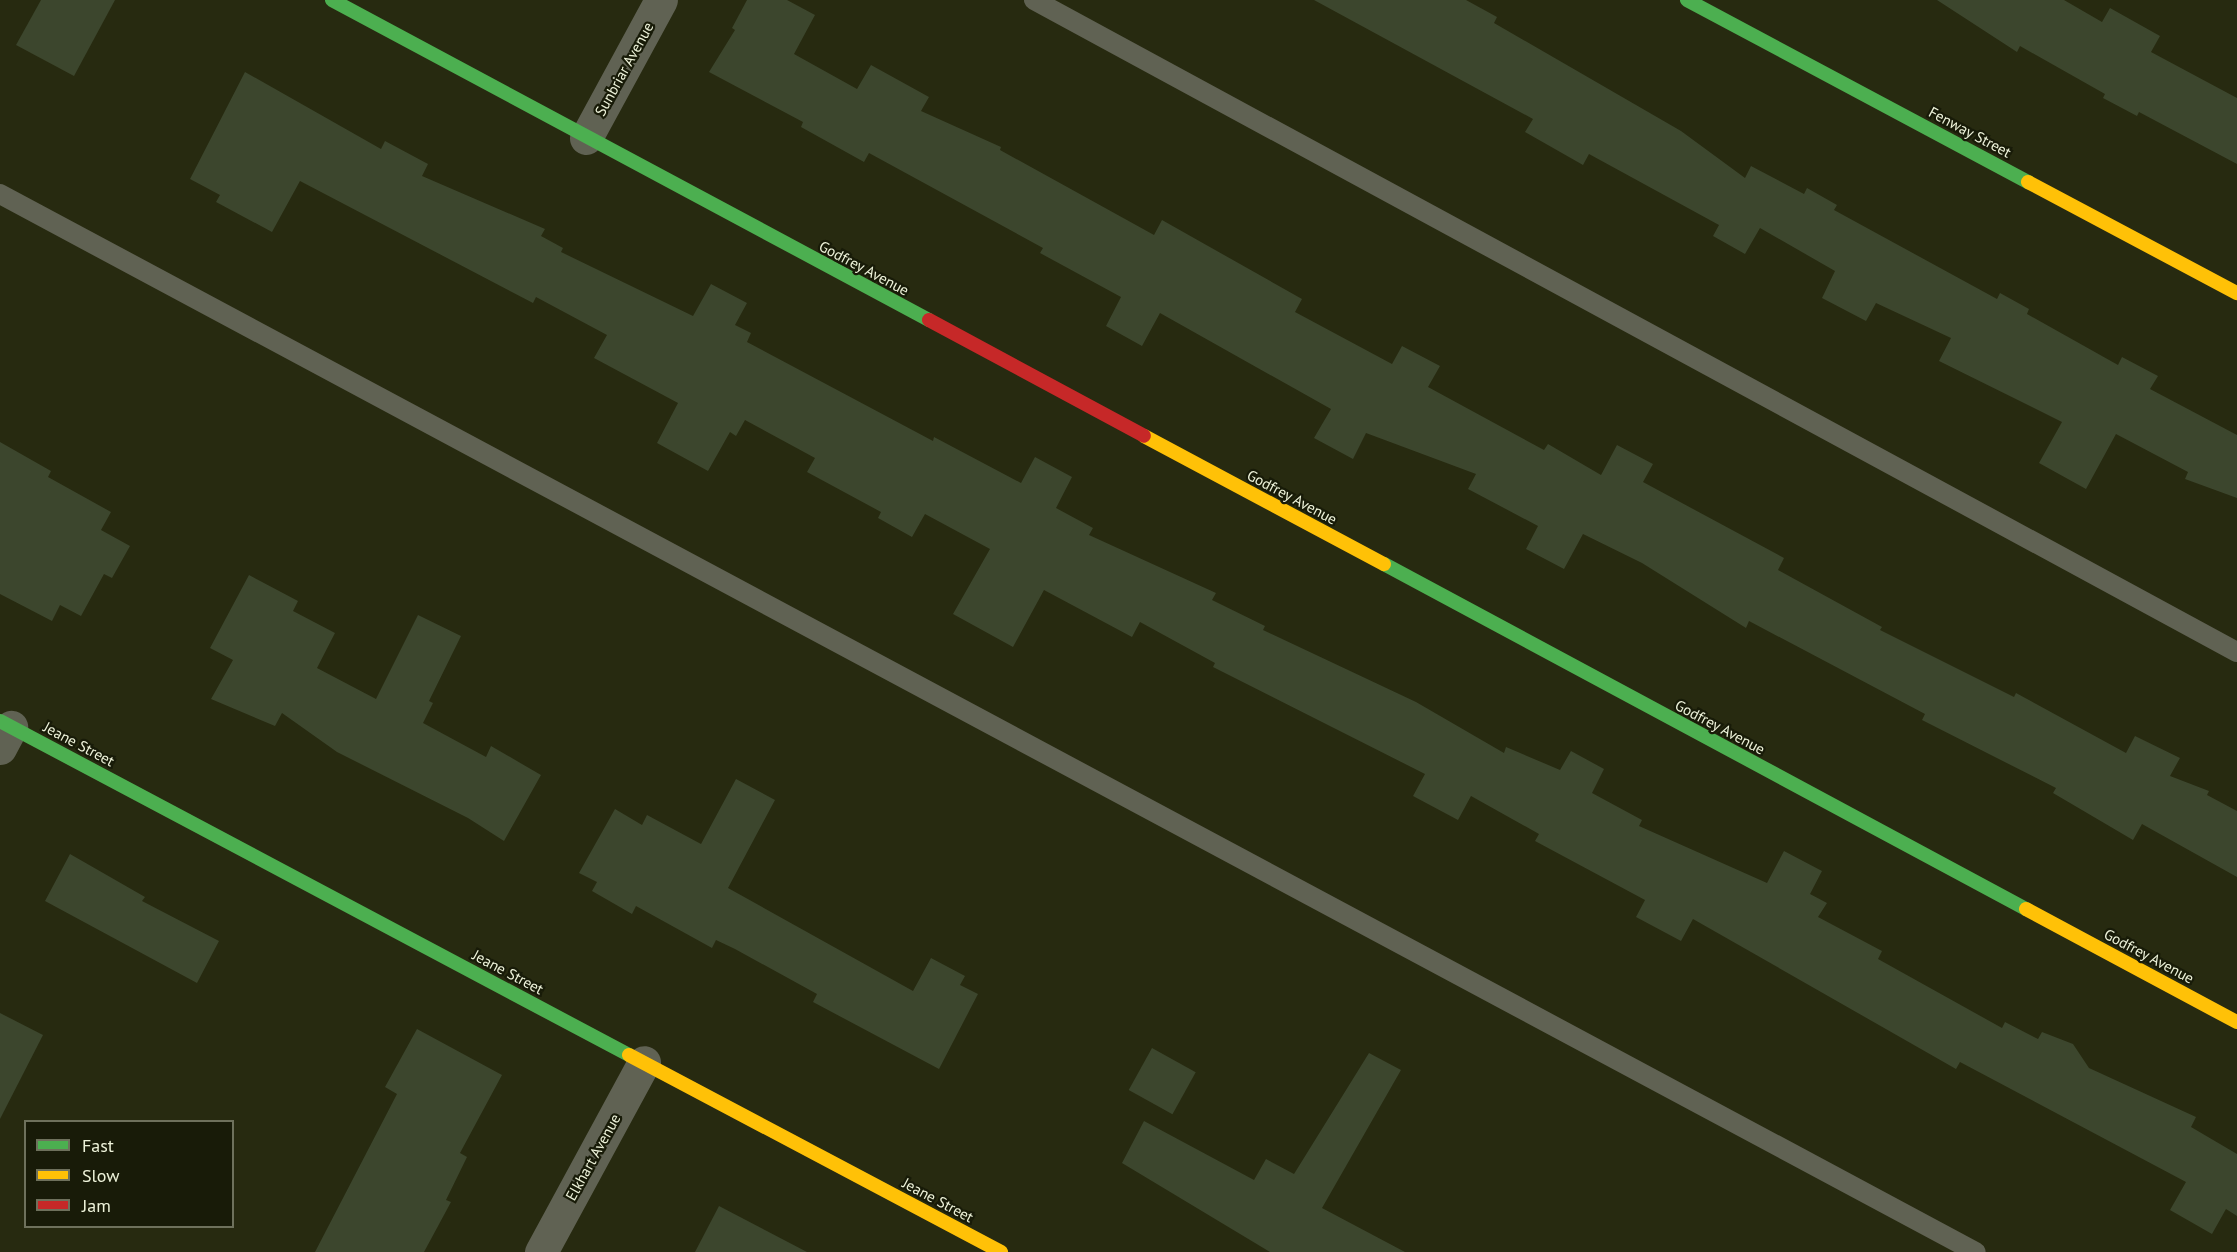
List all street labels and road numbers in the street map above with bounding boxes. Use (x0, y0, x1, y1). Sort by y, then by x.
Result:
street label: Sunbriar Avenue (591, 19, 657, 119)
street label: Fenway Street (1925, 103, 2015, 161)
street label: Godfrey Avenue (815, 237, 913, 299)
street label: Godfrey Avenue (1243, 466, 1341, 528)
street label: Godfrey Avenue (1671, 696, 1769, 758)
street label: Jeane Street (41, 718, 117, 770)
street label: Godfrey Avenue (2100, 925, 2198, 987)
street label: Jeane Street (470, 946, 546, 998)
street label: Elkhart Avenue (562, 1110, 624, 1204)
street label: Jeane Street (900, 1174, 976, 1226)

